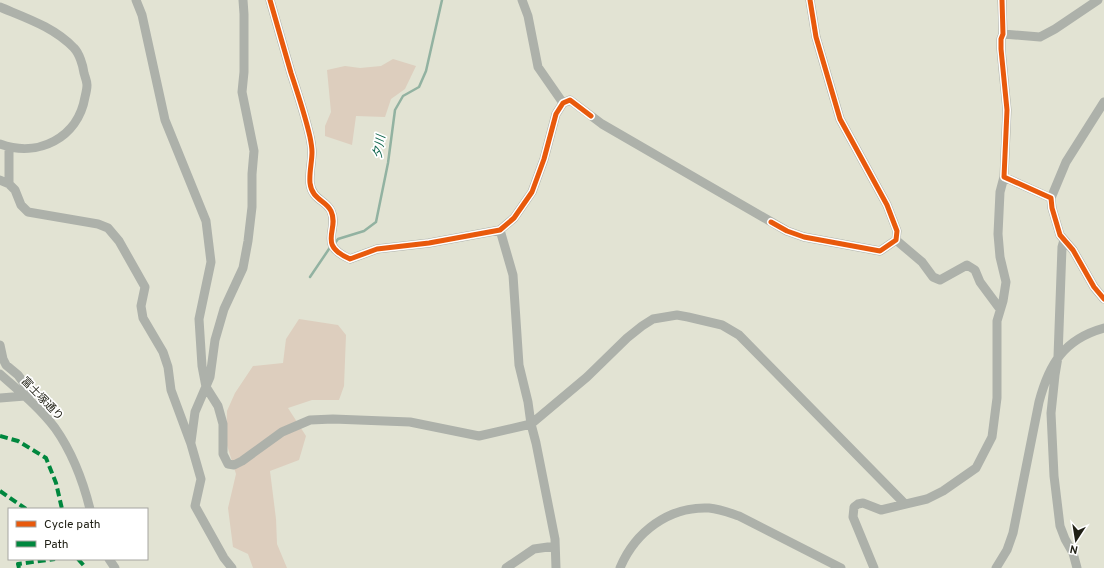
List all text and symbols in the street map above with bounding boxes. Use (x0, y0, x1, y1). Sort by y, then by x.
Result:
water label: 夕川 (370, 132, 390, 160)
street label: 富士塚通り (18, 374, 66, 424)
legend (8, 508, 148, 560)
text: Cycle path (44, 517, 101, 533)
north arrow (1056, 520, 1096, 560)
text: Path (44, 537, 69, 553)
text: N (1069, 541, 1079, 556)

